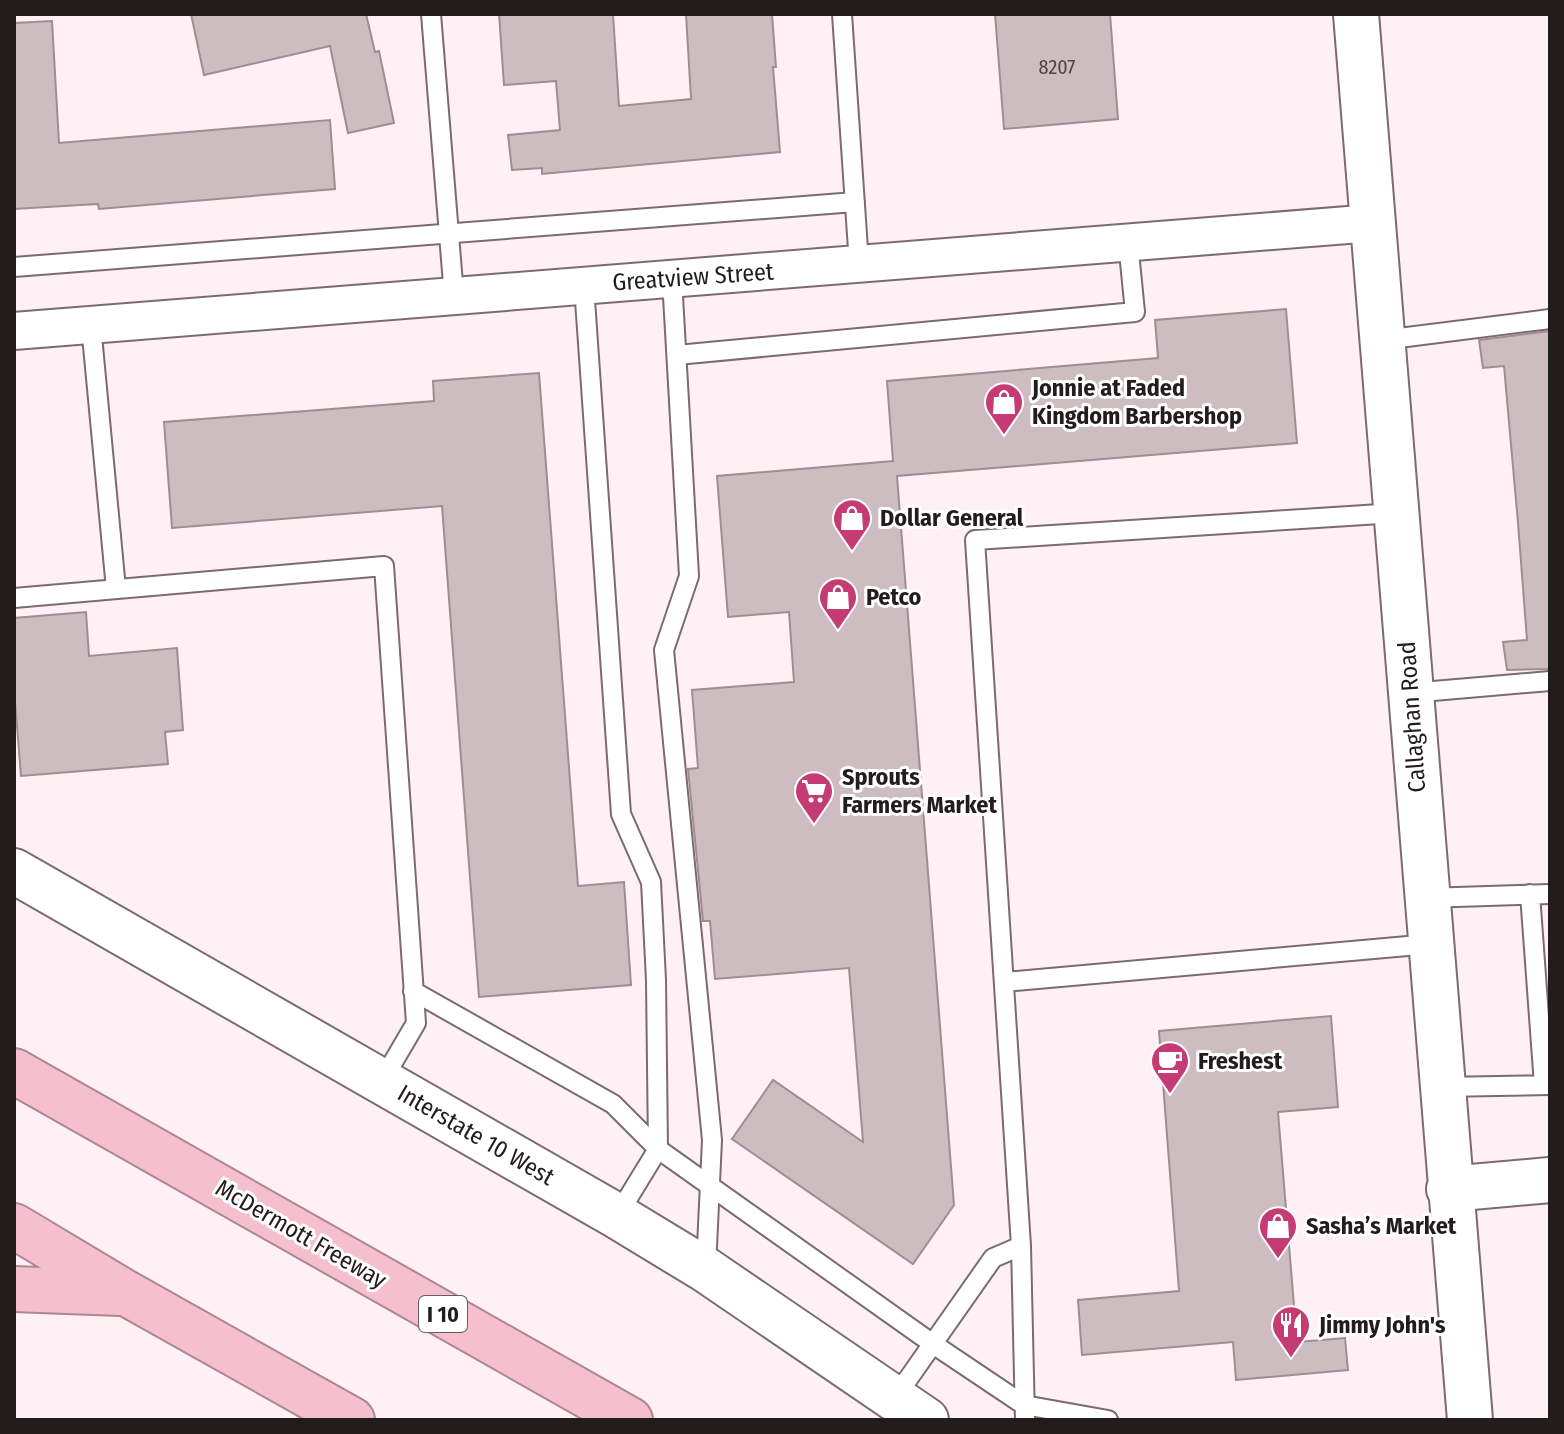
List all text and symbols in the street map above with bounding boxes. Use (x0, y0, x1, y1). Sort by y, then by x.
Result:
house number: 8207 (1039, 55, 1075, 79)
street label: Greatview Street (611, 257, 775, 297)
place label: Jonnie at Faded Kingdom Barbershop (1031, 374, 1242, 430)
shop icon: Jonnie at Faded Kingdom Barbershop (983, 381, 1025, 436)
shop icon: Dollar General (831, 497, 873, 552)
place label: Dollar General (880, 504, 1024, 532)
shop icon: Petco (817, 576, 859, 631)
place label: Petco (866, 583, 922, 611)
street label: Callaghan Road (1393, 641, 1431, 793)
place label: Sprouts Farmers Market (842, 763, 997, 819)
supermarket icon: Sprouts Farmers Market (793, 770, 835, 825)
cafe icon: Freshest (1149, 1040, 1191, 1095)
place label: Freshest (1198, 1047, 1283, 1075)
street label: Interstate 10 West (393, 1079, 559, 1191)
street label: McDermott Freeway (211, 1174, 392, 1294)
shop icon: Sasha’s Market (1257, 1205, 1299, 1260)
place label: Sasha’s Market (1306, 1212, 1457, 1240)
road number: I 10 (419, 1296, 467, 1332)
restaurant icon: Jimmy John's (1270, 1304, 1312, 1359)
place label: Jimmy John's (1318, 1311, 1446, 1339)

